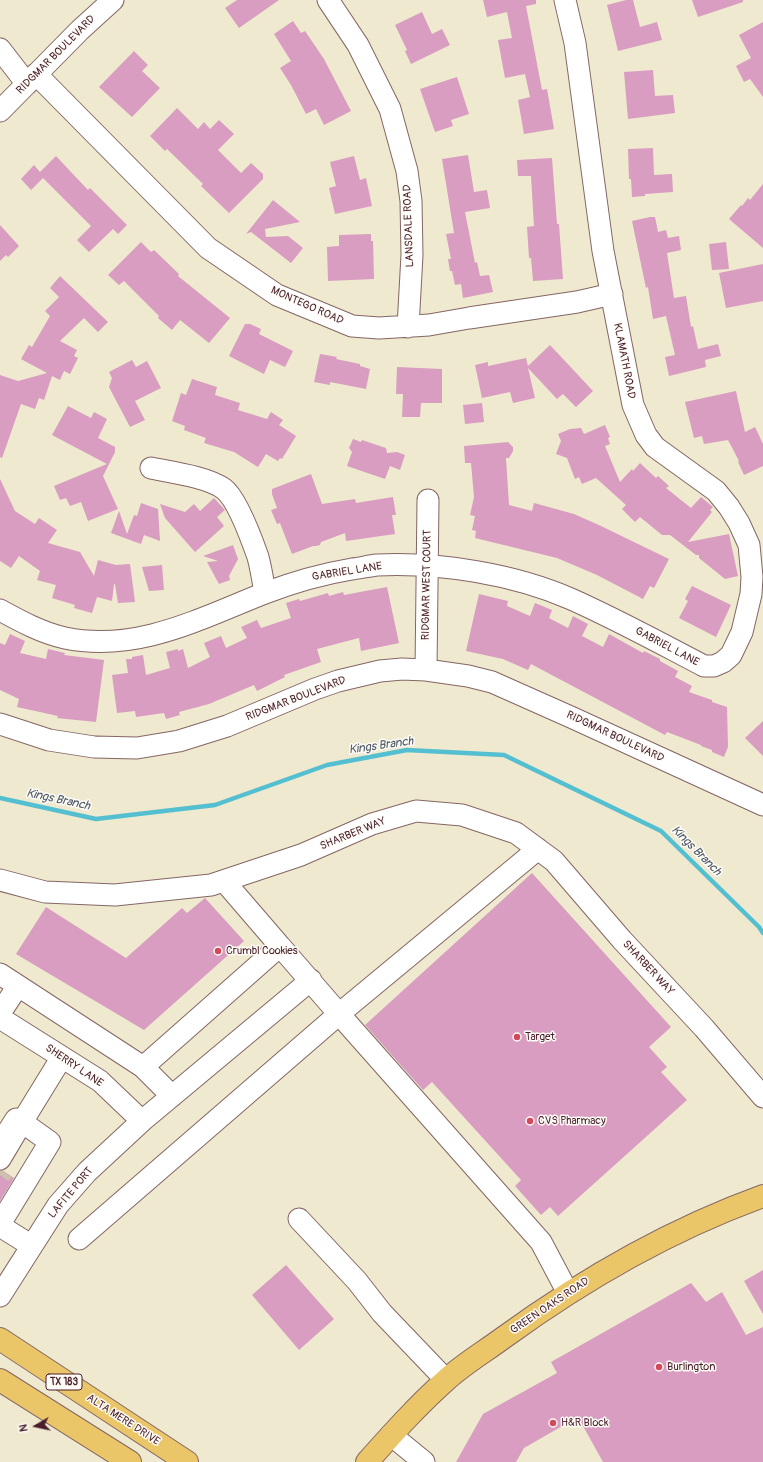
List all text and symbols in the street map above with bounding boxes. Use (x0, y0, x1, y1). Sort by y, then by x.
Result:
street label: RIDGMAR BOULEVARD (14, 13, 98, 97)
street label: LANSDALE ROAD (401, 184, 417, 268)
street label: MONTEGO ROAD (269, 284, 345, 328)
street label: KLAMATH ROAD (610, 322, 638, 400)
street label: RIDGMAR WEST COURT (419, 530, 435, 640)
street label: GABRIEL LANE (311, 560, 383, 584)
street label: GABRIEL LANE (633, 625, 701, 669)
street label: RIDGMAR BOULEVARD (244, 674, 348, 724)
street label: RIDGMAR BOULEVARD (564, 709, 666, 765)
water label: Kings Branch (348, 734, 414, 758)
water label: Kings Branch (25, 786, 91, 814)
street label: SHARBER WAY (318, 815, 388, 853)
water label: Kings Branch (668, 823, 724, 879)
street label: SHARBER WAY (619, 938, 677, 998)
place label: Crumbl Cookies (226, 944, 298, 958)
marker: Crumbl Cookies (213, 946, 223, 956)
place label: Target (525, 1030, 555, 1044)
marker: Target (512, 1032, 522, 1042)
street label: SHERRY LANE (42, 1042, 106, 1090)
place label: CVS Pharmacy (538, 1114, 606, 1128)
marker: CVS Pharmacy (525, 1116, 535, 1126)
street label: LAFITE PORT (46, 1165, 96, 1221)
street label: GREEN OAKS ROAD (508, 1275, 592, 1337)
place label: Burlington (667, 1360, 715, 1374)
marker: Burlington (654, 1362, 664, 1372)
road number: TX 183 (46, 1374, 82, 1390)
street label: ALTA MERE DRIVE (84, 1391, 162, 1449)
north arrow (16, 1406, 56, 1446)
place label: H&R Block (561, 1416, 609, 1430)
marker: H&R Block (548, 1418, 558, 1428)
text: N (17, 1423, 31, 1433)

